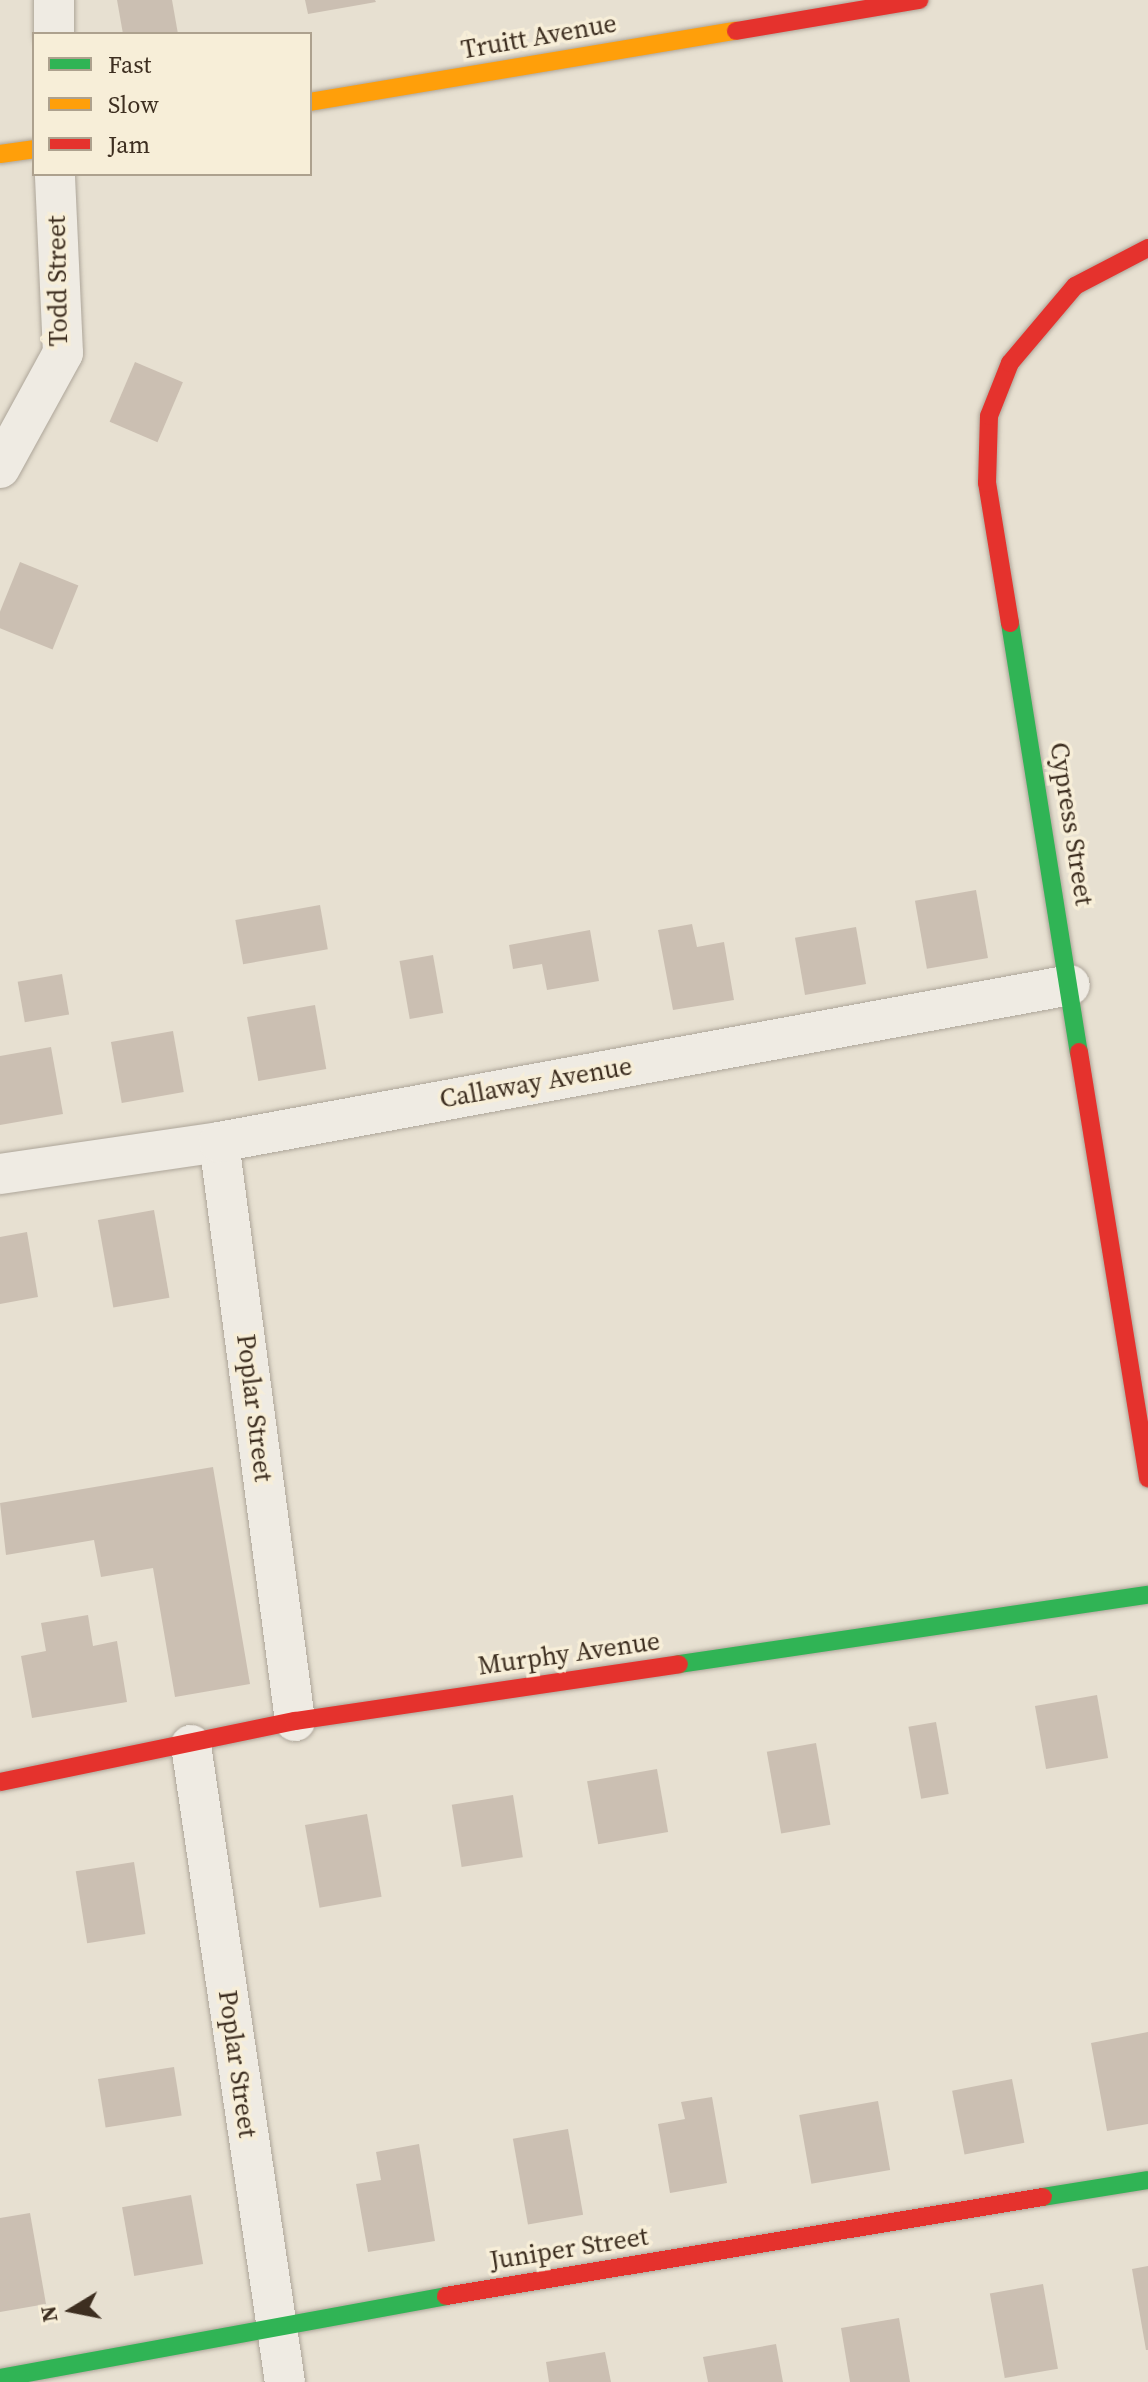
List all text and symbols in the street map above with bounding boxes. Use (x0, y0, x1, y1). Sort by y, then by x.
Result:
street label: Truitt Avenue (459, 8, 619, 66)
legend (32, 32, 312, 176)
text: Fast (108, 48, 151, 81)
text: Slow (108, 88, 159, 121)
text: Jam (108, 128, 150, 161)
street label: Todd Street (41, 215, 75, 347)
street label: Cypress Street (1043, 740, 1099, 908)
street label: Callaway Avenue (437, 1051, 635, 1115)
street label: Poplar Street (229, 1332, 279, 1484)
street label: Murphy Avenue (476, 1626, 662, 1682)
street label: Poplar Street (211, 1988, 263, 2140)
street label: Juniper Street (488, 2221, 650, 2277)
north arrow (32, 2270, 112, 2350)
text: N (32, 2304, 65, 2325)

